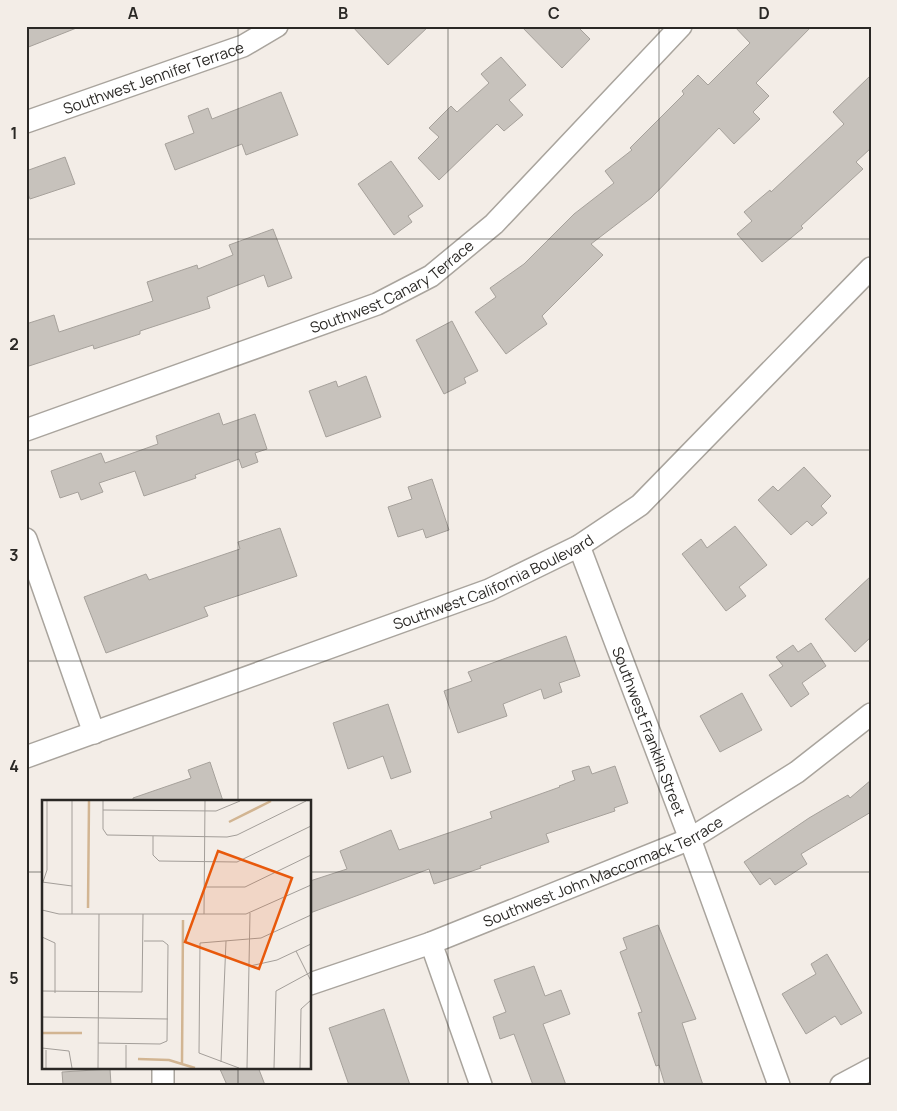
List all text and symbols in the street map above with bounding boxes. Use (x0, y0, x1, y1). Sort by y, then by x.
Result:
text: A (128, 2, 139, 24)
text: B (338, 2, 348, 24)
text: C (548, 2, 560, 24)
text: D (758, 2, 770, 24)
street label: Southwest Jennifer Terrace (60, 36, 247, 119)
text: 1 (10, 122, 18, 144)
street label: Southwest Canary Terrace (307, 235, 478, 338)
text: 2 (9, 333, 19, 355)
street label: Southwest California Boulevard (390, 529, 597, 634)
text: 3 (9, 544, 19, 566)
street label: Southwest Franklin Street (608, 644, 691, 819)
text: 4 (9, 755, 19, 777)
inset map (42, 800, 311, 1068)
street label: Southwest John Maccormack Terrace (480, 811, 727, 932)
text: 5 (9, 967, 19, 989)

